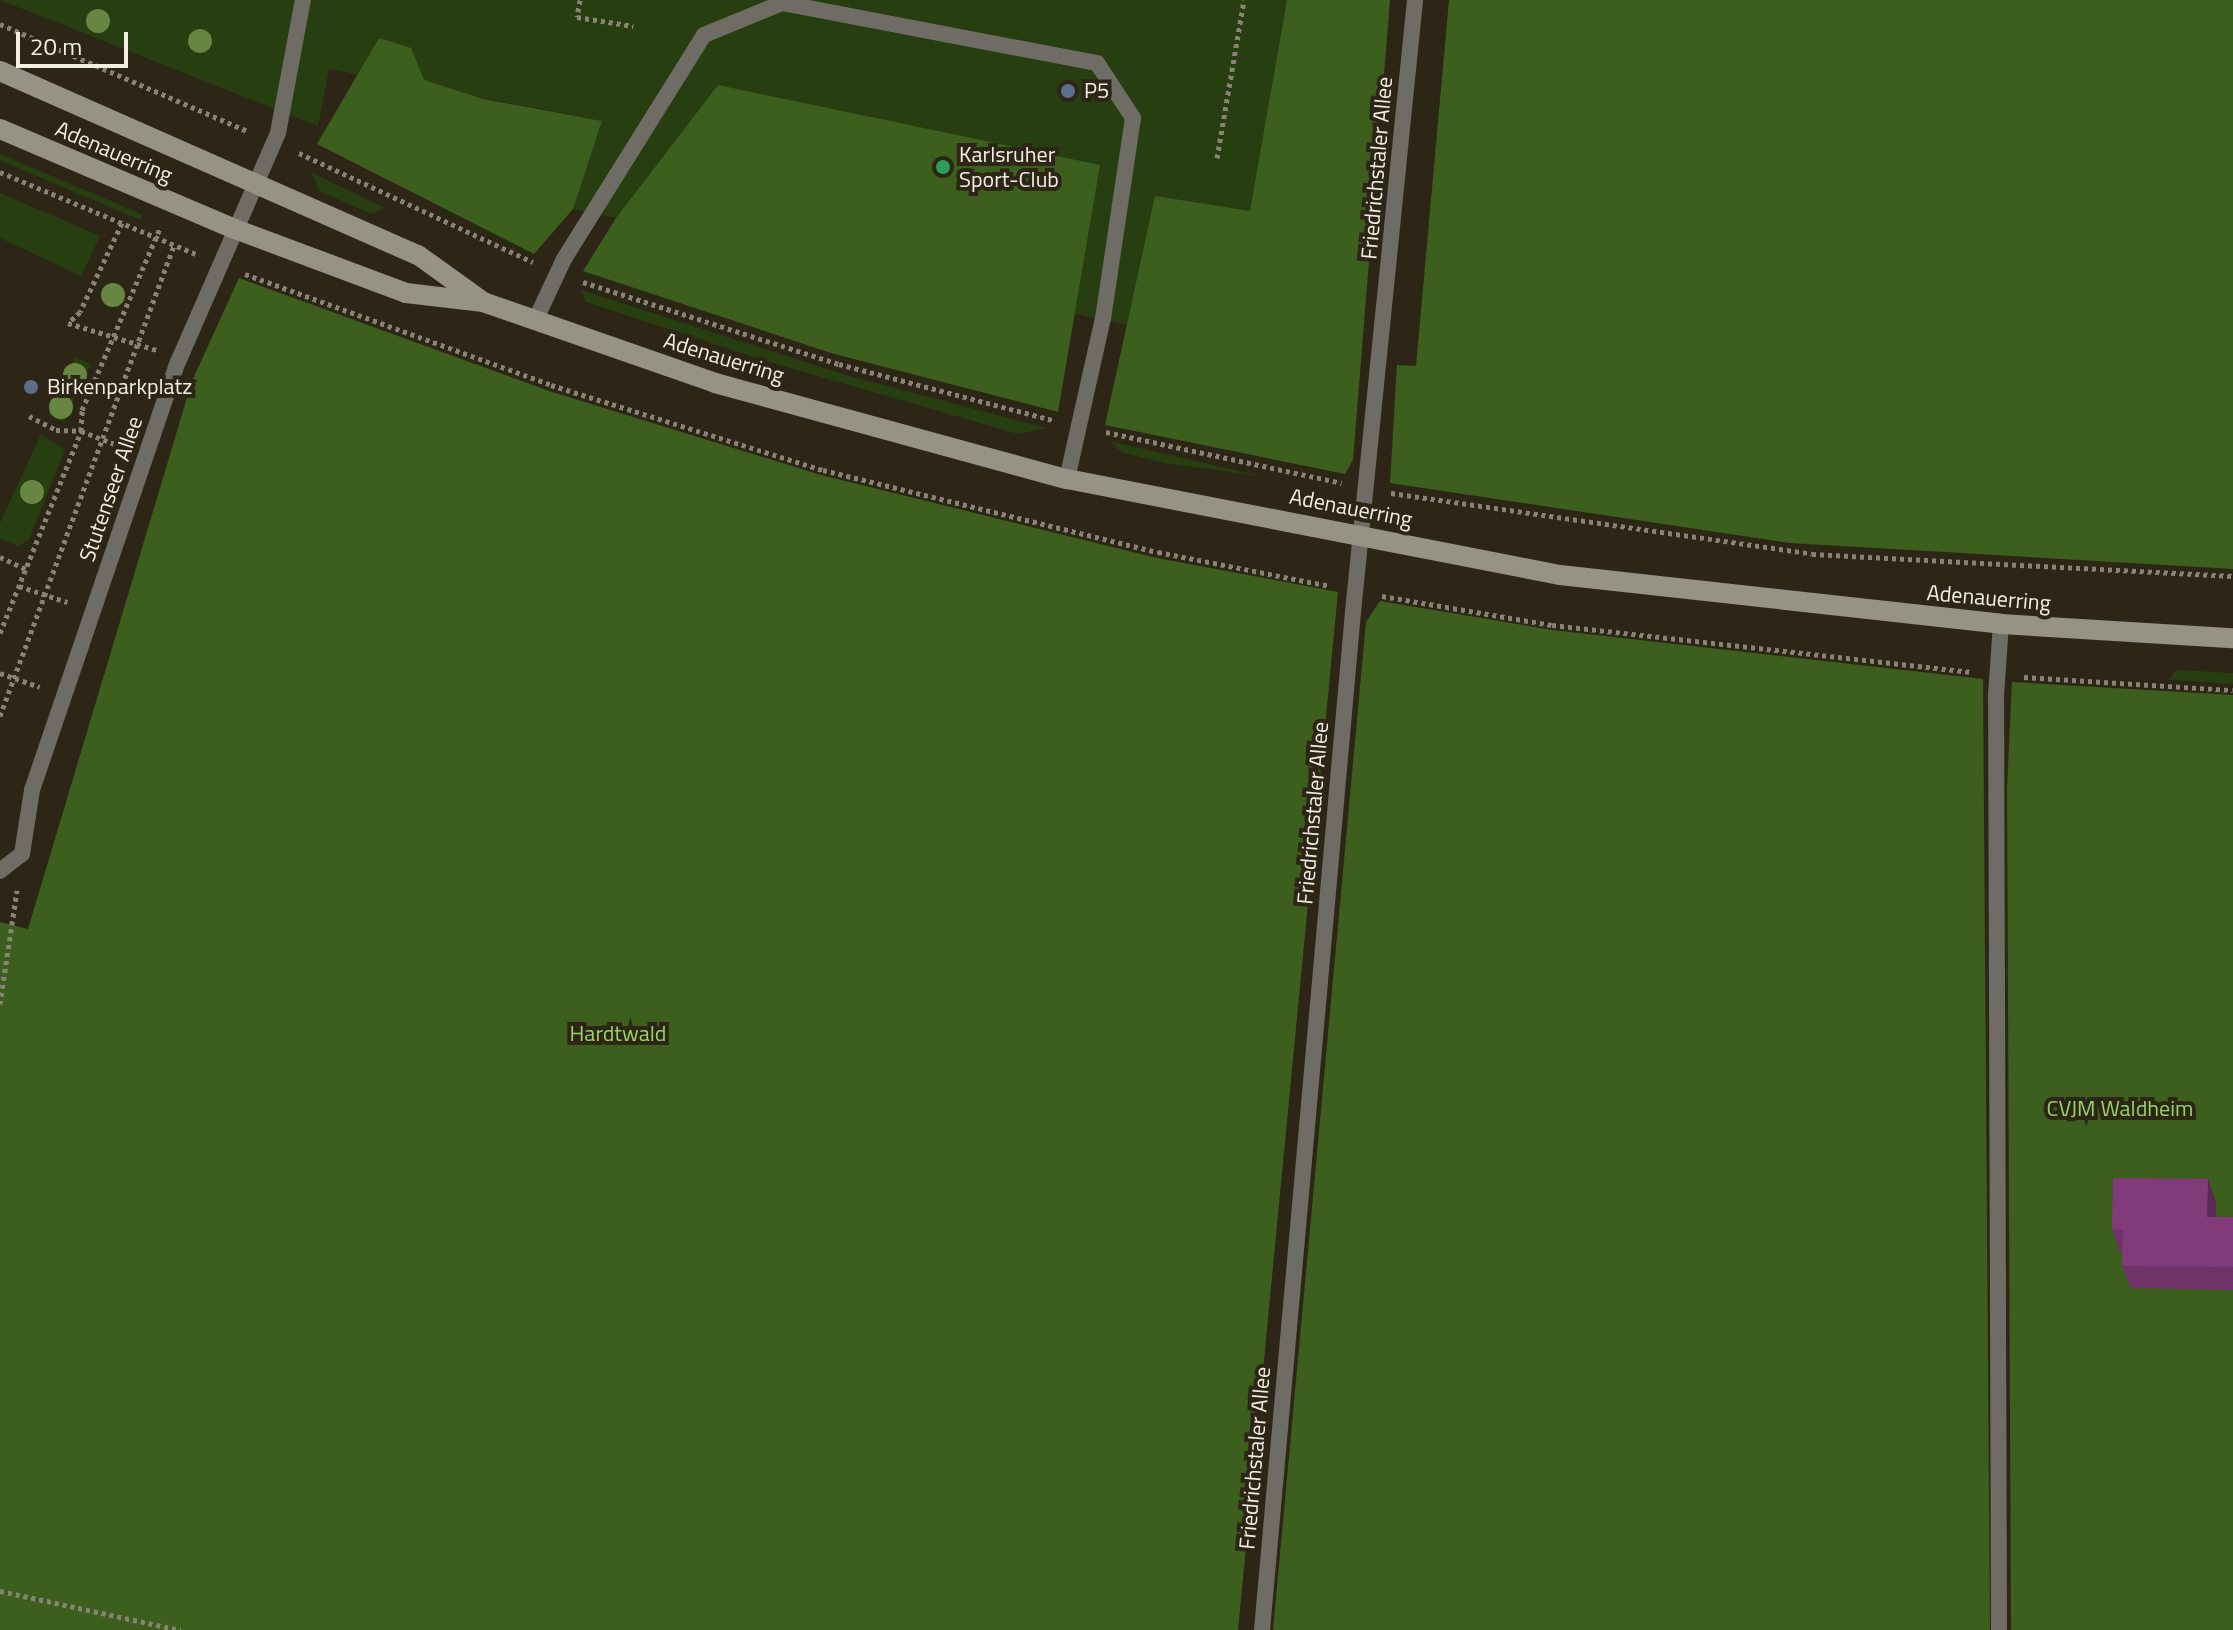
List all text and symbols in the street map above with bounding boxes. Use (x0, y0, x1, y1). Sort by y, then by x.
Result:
scale bar (20, 16, 132, 66)
text: 20 m (30, 28, 82, 64)
street label: Friedrichstaler Allee (1356, 76, 1398, 260)
place label: P5 (1084, 78, 1109, 104)
marker: P5 (1059, 82, 1077, 100)
street label: Adenauerring (52, 116, 176, 188)
place label: Karlsruher Sport-Club (959, 141, 1059, 192)
marker: Karlsruher Sport-Club (934, 158, 952, 176)
street label: Adenauerring (661, 327, 787, 389)
place label: Birkenparkplatz (47, 374, 192, 400)
marker: Birkenparkplatz (22, 378, 40, 396)
street label: Stutenseer Allee (74, 413, 148, 565)
street label: Adenauerring (1287, 483, 1415, 533)
street label: Adenauerring (1926, 579, 2052, 617)
street label: Friedrichstaler Allee (1292, 721, 1334, 905)
park label: Hardtwald (570, 1021, 666, 1047)
park label: CVJM Waldheim (2047, 1096, 2193, 1122)
street label: Friedrichstaler Allee (1234, 1366, 1276, 1550)

